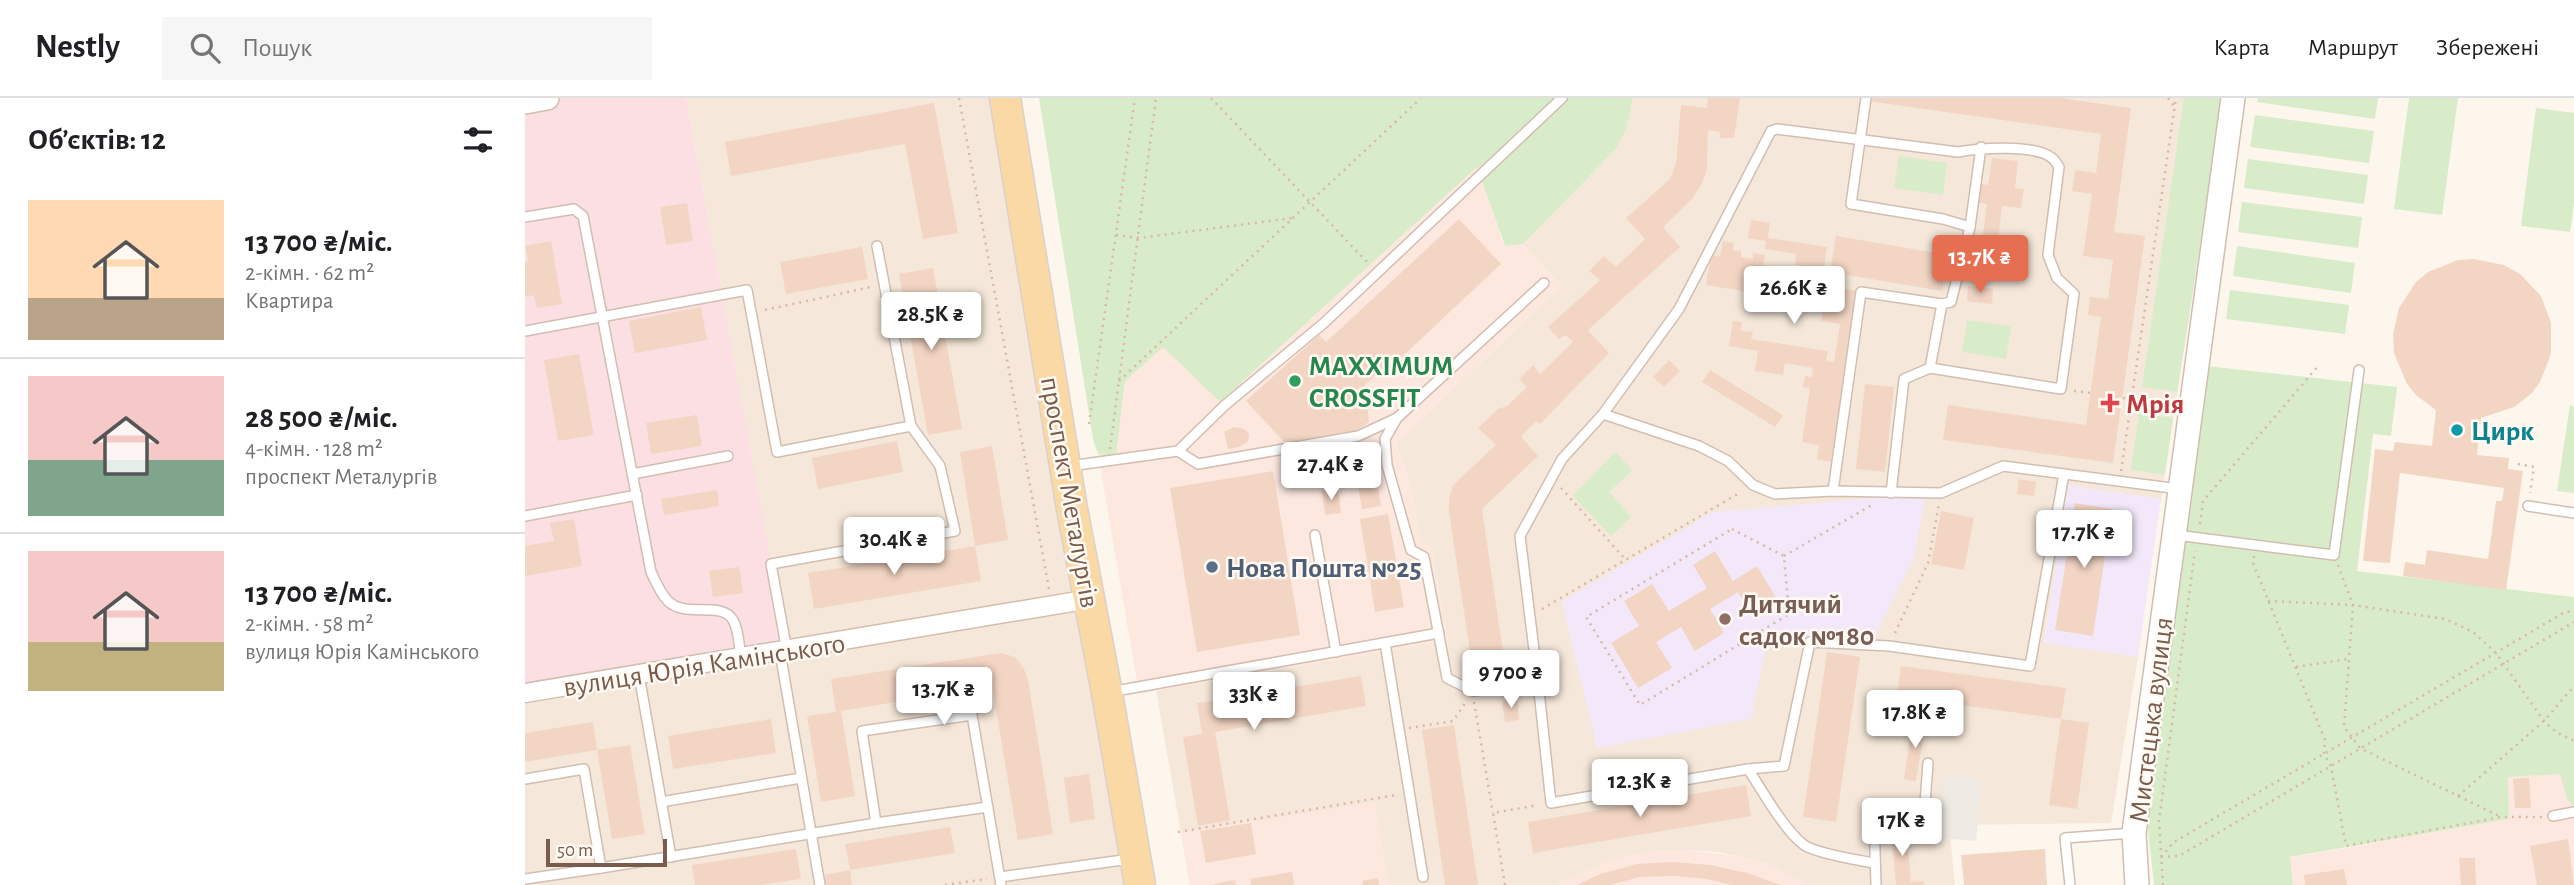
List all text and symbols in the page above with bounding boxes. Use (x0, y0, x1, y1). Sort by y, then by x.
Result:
search box (162, 17, 652, 80)
icon: search (186, 29, 224, 67)
text: Nestly (35, 31, 120, 64)
text: Пошук (242, 35, 312, 61)
text: Карта (2214, 36, 2270, 60)
text: Маршрут (2308, 36, 2398, 60)
text: Збережені (2436, 36, 2539, 60)
icon: filters (459, 121, 497, 159)
text: Об’єктів: 12 (28, 125, 166, 155)
text: 13 700 ₴/міс. (245, 227, 393, 257)
icon: home (84, 228, 168, 312)
pin: 13.7K ₴ (1915, 236, 2045, 295)
text: 13.7K ₴ (1948, 246, 2012, 269)
text: 2-кімн. · 62 m² (245, 262, 374, 285)
pin: 26.6K ₴ (1729, 266, 1859, 326)
text: 26.6K ₴ (1760, 277, 1828, 300)
text: Квартира (245, 290, 333, 313)
pin: 28.5K ₴ (866, 292, 996, 352)
text: 28.5K ₴ (897, 303, 965, 326)
place label: MAXXIMUM CROSSFIT (1309, 353, 1453, 413)
marker: MAXXIMUM CROSSFIT (1287, 373, 1303, 389)
street label: проспект Металургів (1035, 375, 1103, 610)
place label: Мрія (2126, 391, 2184, 419)
marker: Мрія (2100, 393, 2120, 413)
text: 28 500 ₴/міс. (245, 403, 398, 433)
icon: home (84, 404, 168, 488)
place label: Цирк (2471, 418, 2534, 446)
marker: Цирк (2449, 422, 2465, 438)
text: 4-кімн. · 128 m² (245, 438, 383, 461)
pin: 27.4K ₴ (1266, 442, 1396, 502)
text: 27.4K ₴ (1297, 453, 1365, 476)
text: проспект Металургів (245, 466, 437, 489)
pin: 17.7K ₴ (2019, 510, 2149, 570)
pin: 30.4K ₴ (829, 518, 959, 577)
text: 17.7K ₴ (2052, 521, 2116, 544)
text: 30.4K ₴ (860, 528, 928, 551)
place label: Нова Пошта №25 (1226, 555, 1422, 583)
marker: Нова Пошта №25 (1204, 559, 1220, 575)
text: 13 700 ₴/міс. (245, 578, 393, 608)
icon: home (84, 579, 168, 663)
place label: Дитячий садок №180 (1739, 591, 1874, 651)
marker: Дитячий садок №180 (1717, 611, 1733, 627)
text: 2-кімн. · 58 m² (245, 613, 374, 636)
street label: Мистецька вулиця (2125, 616, 2179, 825)
street label: вулиця Юрія Камінського (561, 630, 847, 702)
text: вулиця Юрія Камінського (245, 641, 479, 664)
pin: 9 700 ₴ (1446, 650, 1576, 710)
text: 9 700 ₴ (1478, 661, 1544, 684)
pin: 13.7K ₴ (879, 668, 1009, 727)
pin: 33K ₴ (1205, 672, 1303, 732)
text: 13.7K ₴ (912, 678, 976, 701)
text: 33K ₴ (1229, 683, 1279, 706)
pin: 17.8K ₴ (1850, 690, 1980, 750)
text: 17.8K ₴ (1883, 701, 1948, 724)
pin: 12.3K ₴ (1575, 760, 1705, 819)
text: 12.3K ₴ (1608, 770, 1672, 793)
pin: 17K ₴ (1853, 798, 1951, 858)
text: 17K ₴ (1878, 809, 1926, 832)
scale bar (546, 836, 667, 868)
text: 50 m (557, 841, 593, 860)

